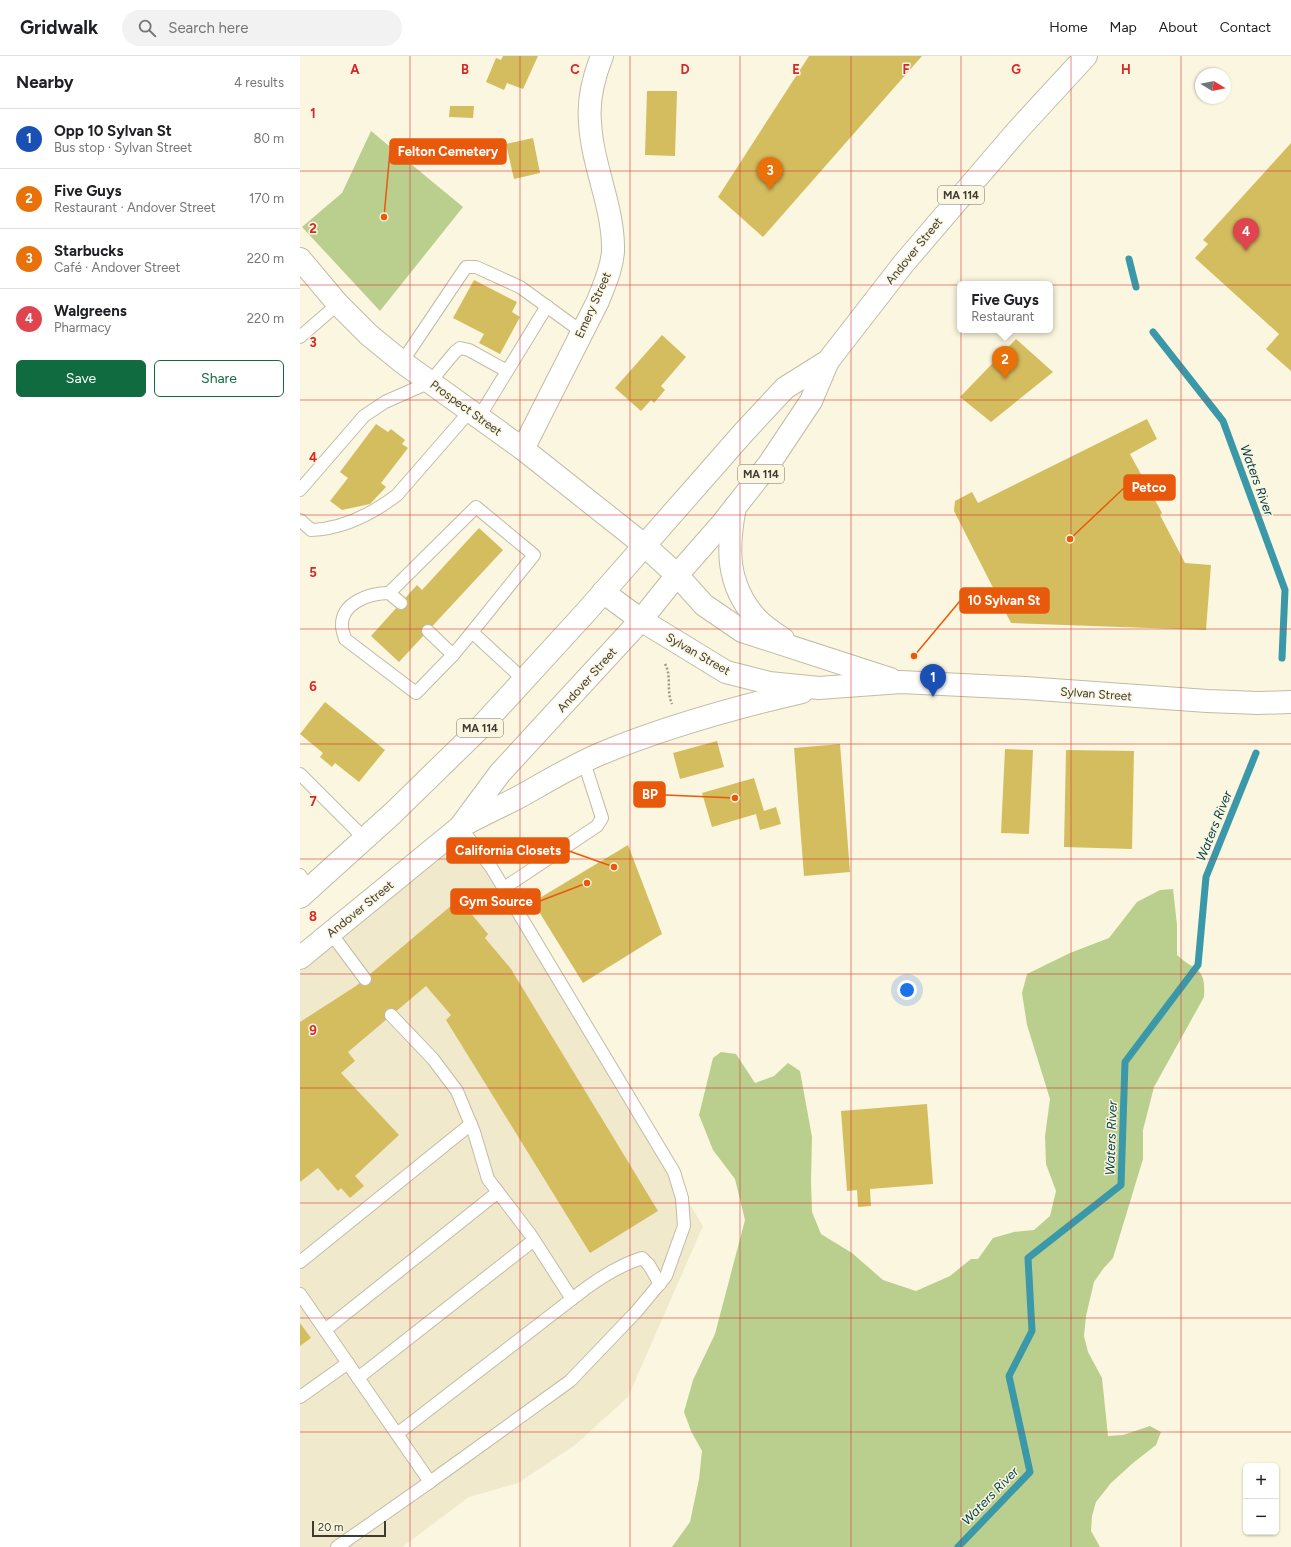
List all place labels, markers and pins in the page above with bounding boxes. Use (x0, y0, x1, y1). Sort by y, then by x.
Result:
callout: Felton Cemetery (390, 139, 506, 164)
pin: 3 (757, 157, 783, 190)
pin: 4 (1233, 218, 1259, 251)
pin: 2 (992, 346, 1018, 379)
callout: Petco (1124, 475, 1175, 500)
callout: 10 Sylvan St (960, 588, 1049, 613)
pin: 1 (920, 664, 946, 697)
callout: BP (634, 782, 665, 807)
callout: California Closets (447, 838, 569, 863)
callout: Gym Source (451, 889, 540, 914)

